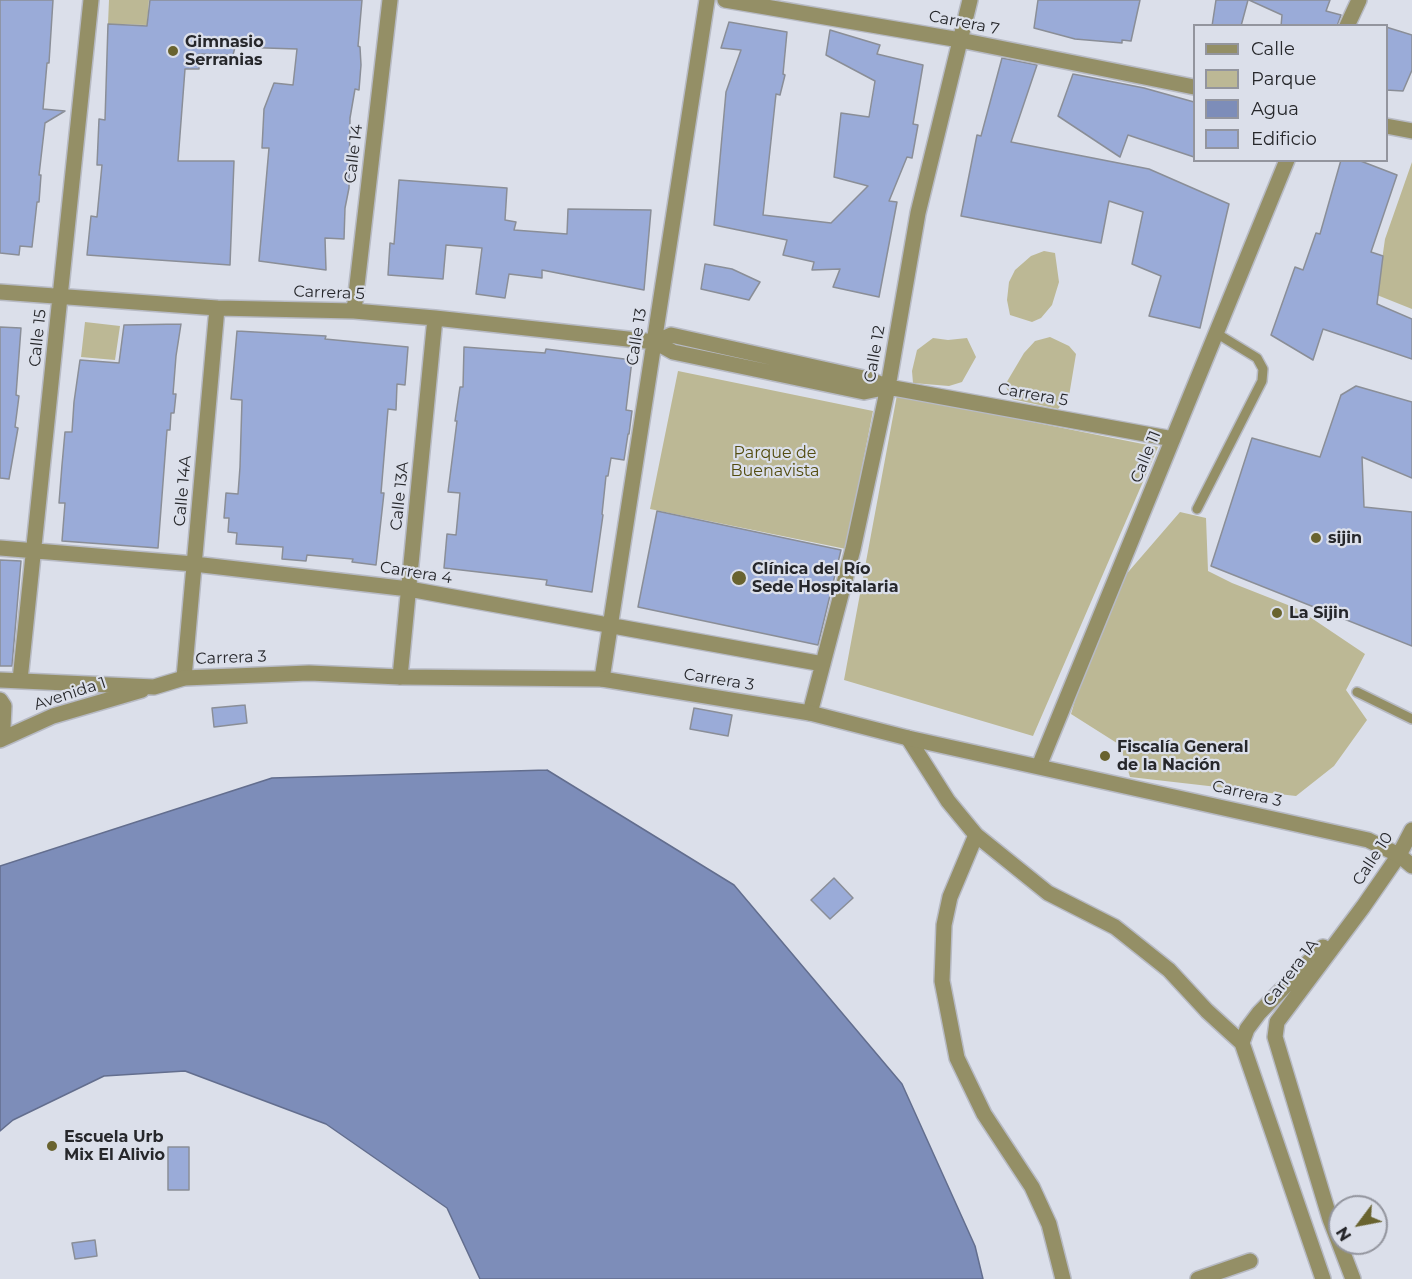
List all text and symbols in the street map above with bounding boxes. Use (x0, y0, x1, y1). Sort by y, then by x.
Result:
street label: Carrera 7 (927, 7, 1001, 39)
legend (1193, 24, 1388, 162)
place label: Gimnasio Serranias (185, 32, 264, 70)
text: Calle (1251, 38, 1295, 60)
marker: Gimnasio Serranias (166, 44, 180, 58)
text: Parque (1251, 68, 1316, 90)
text: Agua (1251, 98, 1299, 120)
street label: Calle 14 (341, 123, 367, 185)
text: Edificio (1251, 128, 1317, 150)
street label: Carrera 5 (293, 282, 365, 304)
street label: Calle 13 (623, 307, 651, 367)
street label: Calle 15 (25, 308, 51, 368)
street label: Calle 12 (861, 324, 889, 384)
street label: Carrera 5 (996, 379, 1070, 411)
street label: Calle 11 (1127, 428, 1165, 486)
park label: Parque de Buenavista (731, 443, 819, 481)
street label: Calle 14A (170, 455, 196, 527)
street label: Calle 13A (387, 460, 413, 532)
place label: sijin (1328, 528, 1362, 548)
marker: sijin (1309, 531, 1323, 545)
street label: Carrera 4 (379, 558, 453, 588)
place label: Clínica del Río Sede Hospitalaria (752, 559, 899, 597)
marker: Clínica del Río Sede Hospitalaria (730, 569, 748, 587)
place label: La Sijin (1289, 603, 1349, 623)
marker: La Sijin (1270, 606, 1284, 620)
street label: Carrera 3 (195, 647, 267, 669)
street label: Carrera 3 (682, 665, 756, 695)
street label: Avenida 1 (32, 673, 108, 715)
place label: Fiscalía General de la Nación (1117, 737, 1249, 775)
marker: Fiscalía General de la Nación (1098, 749, 1112, 763)
street label: Carrera 3 (1210, 777, 1284, 811)
street label: Calle 10 (1349, 829, 1397, 889)
street label: Carrera 1A (1259, 935, 1323, 1011)
place label: Escuela Urb Mix El Alivio (64, 1127, 165, 1165)
marker: Escuela Urb Mix El Alivio (45, 1139, 59, 1153)
north arrow (1328, 1195, 1388, 1255)
text: N (1333, 1223, 1355, 1244)

